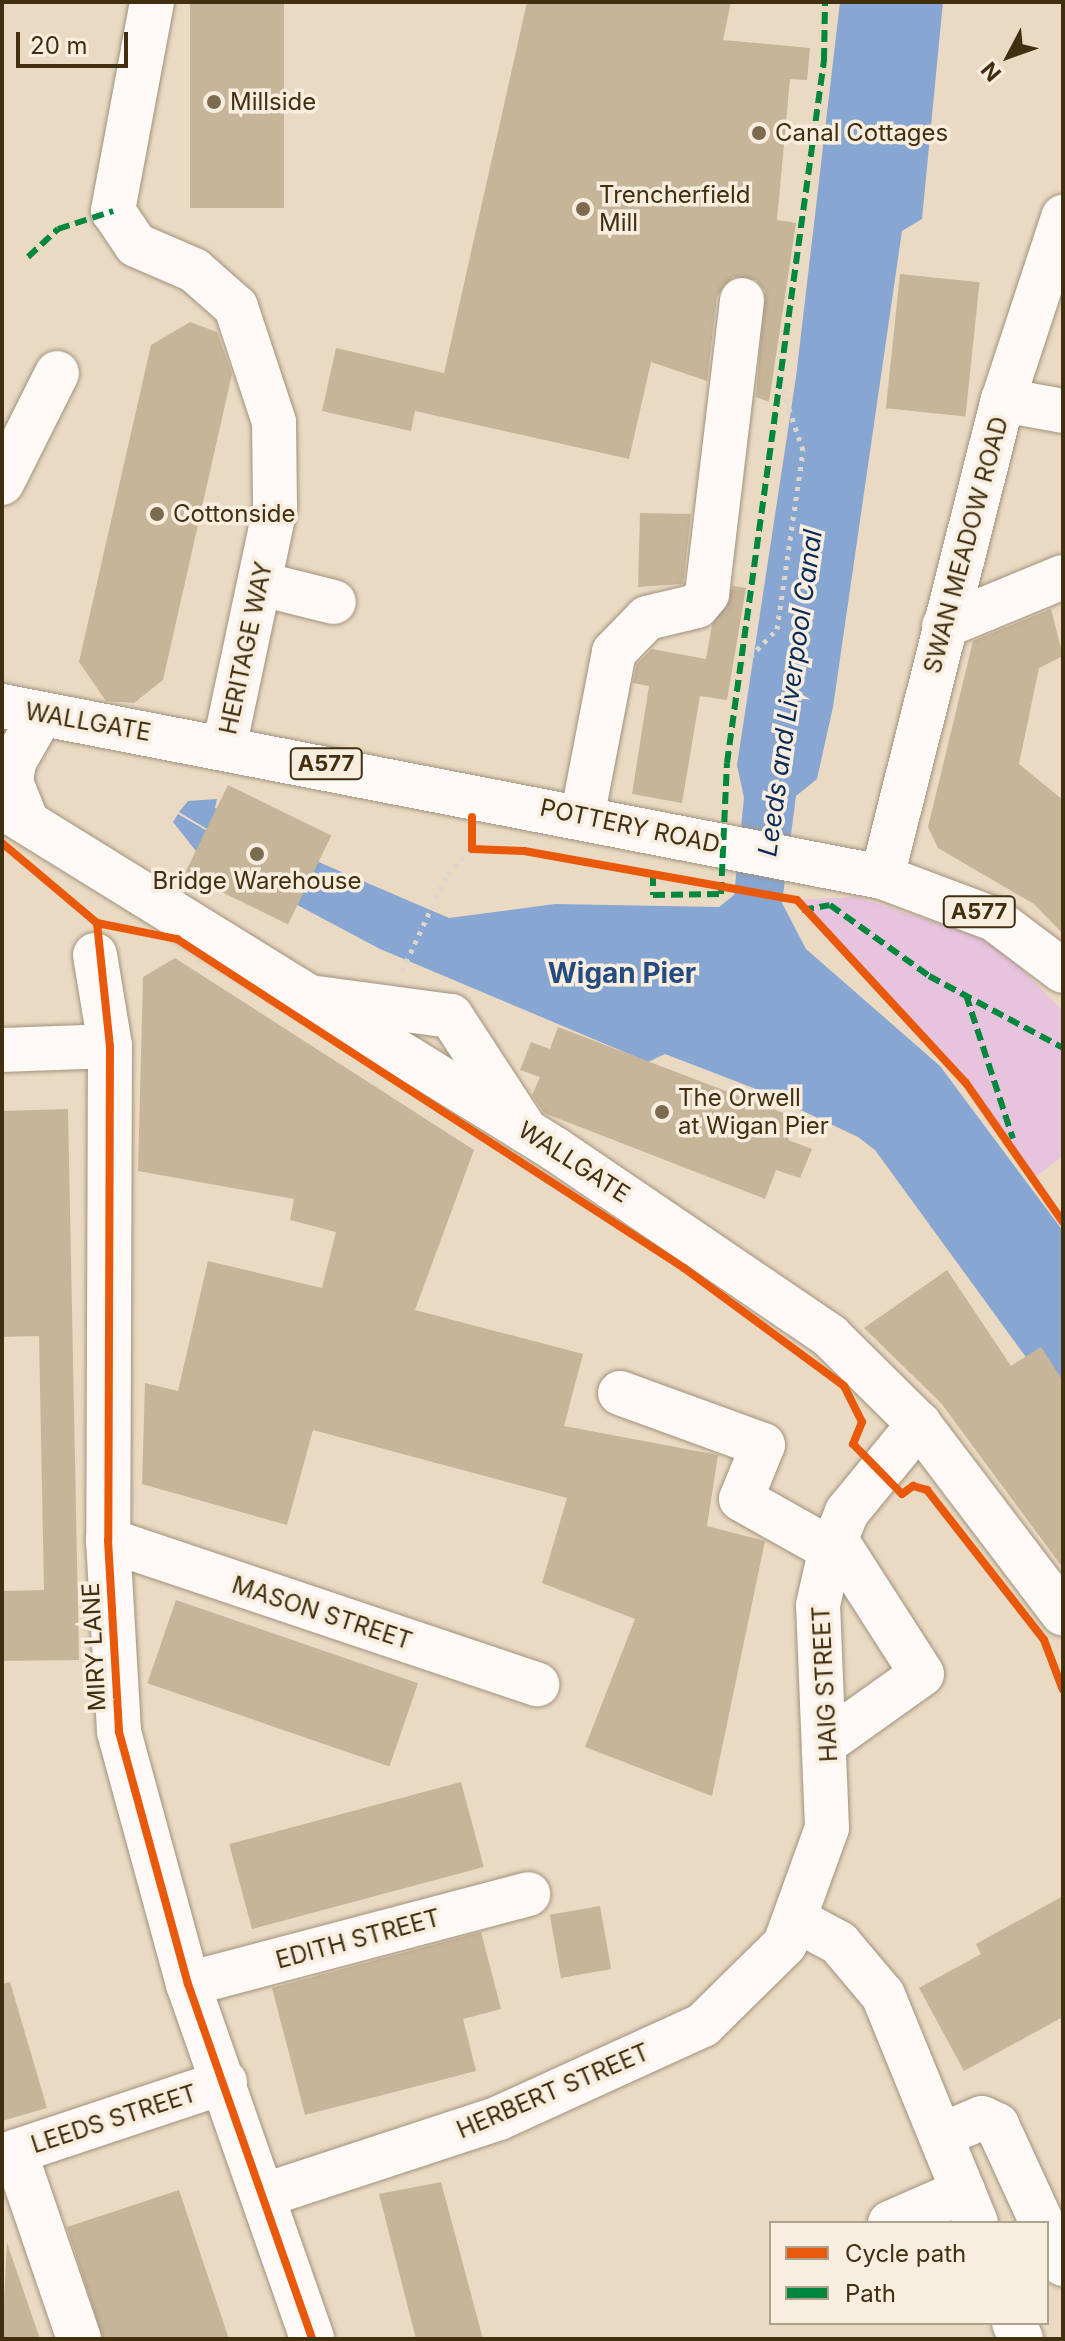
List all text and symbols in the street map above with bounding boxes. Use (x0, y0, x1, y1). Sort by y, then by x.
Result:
scale bar (20, 16, 132, 66)
north arrow (969, 16, 1049, 96)
text: 20 m (30, 31, 88, 60)
text: N (976, 57, 1006, 87)
place label: Millside (230, 88, 316, 116)
marker: Millside (205, 93, 223, 111)
place label: Canal Cottages (775, 119, 948, 147)
marker: Canal Cottages (750, 124, 768, 142)
place label: Trencherfield Mill (599, 181, 750, 237)
marker: Trencherfield Mill (574, 200, 592, 218)
street label: SWAN MEADOW ROAD (918, 413, 1014, 677)
place label: Cottonside (173, 500, 296, 528)
marker: Cottonside (148, 505, 166, 523)
water label: Leeds and Liverpool Canal (752, 528, 828, 858)
street label: HERITAGE WAY (214, 559, 278, 737)
street label: WALLGATE (23, 697, 153, 747)
road number: A577 (288, 746, 364, 782)
street label: POTTERY ROAD (537, 793, 723, 859)
marker: Bridge Warehouse (248, 845, 266, 863)
place label: Bridge Warehouse (152, 867, 362, 895)
road number: A577 (941, 894, 1017, 930)
district label: Wigan Pier (548, 956, 696, 990)
place label: The Orwell at Wigan Pier (678, 1084, 829, 1140)
marker: The Orwell at Wigan Pier (653, 1103, 671, 1121)
street label: WALLGATE (513, 1115, 635, 1209)
street label: MASON STREET (228, 1570, 416, 1656)
street label: MIRY LANE (76, 1582, 112, 1712)
street label: HAIG STREET (807, 1605, 843, 1763)
street label: EDITH STREET (273, 1903, 443, 1975)
street label: HERBERT STREET (452, 2037, 654, 2145)
street label: LEEDS STREET (27, 2079, 201, 2159)
legend (769, 2221, 1049, 2325)
text: Cycle path (845, 2239, 966, 2268)
text: Path (845, 2279, 896, 2308)

